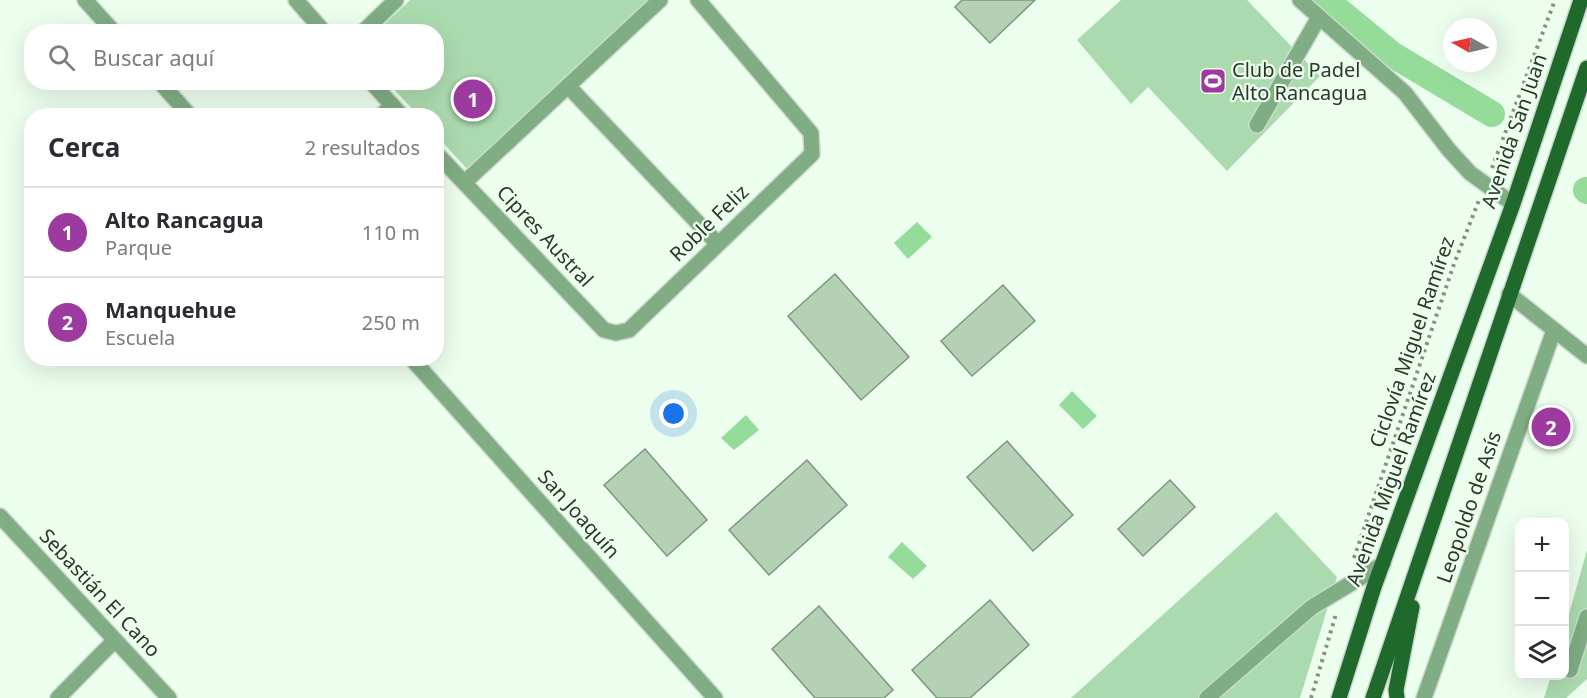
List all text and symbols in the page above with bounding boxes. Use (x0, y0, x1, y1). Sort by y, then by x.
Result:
north arrow (1443, 18, 1497, 72)
search box (24, 24, 444, 90)
icon: search (45, 41, 78, 74)
text: Buscar aquí (93, 42, 214, 72)
street label: Avenida San Juan (1474, 50, 1553, 212)
place label: Club de Padel Alto Rancagua (1232, 56, 1367, 106)
sports icon: Club de Padel Alto Rancagua (1198, 66, 1228, 96)
pin: 1 (454, 76, 492, 122)
text: Cerca (48, 129, 120, 165)
text: 2 resultados (305, 134, 420, 161)
street label: Roble Feliz (663, 178, 754, 267)
street label: Cipres Austral (491, 179, 600, 292)
text: Alto Rancagua (105, 204, 264, 234)
text: 1 (62, 219, 73, 246)
text: 110 m (362, 219, 420, 246)
street label: Ciclovía Miguel Ramírez (1363, 233, 1460, 451)
text: Parque (105, 234, 172, 261)
text: Manquehue (105, 294, 236, 324)
text: 2 (62, 309, 73, 336)
text: 250 m (362, 309, 420, 336)
text: Escuela (105, 324, 175, 351)
street label: Avenida Miguel Ramírez (1339, 368, 1442, 590)
your location (659, 399, 688, 428)
pin: 2 (1532, 404, 1570, 450)
street label: Leopoldo de Asís (1430, 427, 1507, 586)
street label: San Joaquín (532, 463, 626, 564)
map controls (1515, 518, 1569, 680)
button: + (1515, 518, 1569, 572)
street label: Sebastián El Cano (34, 523, 167, 663)
button: − (1515, 572, 1569, 626)
button: layers (1515, 626, 1569, 680)

